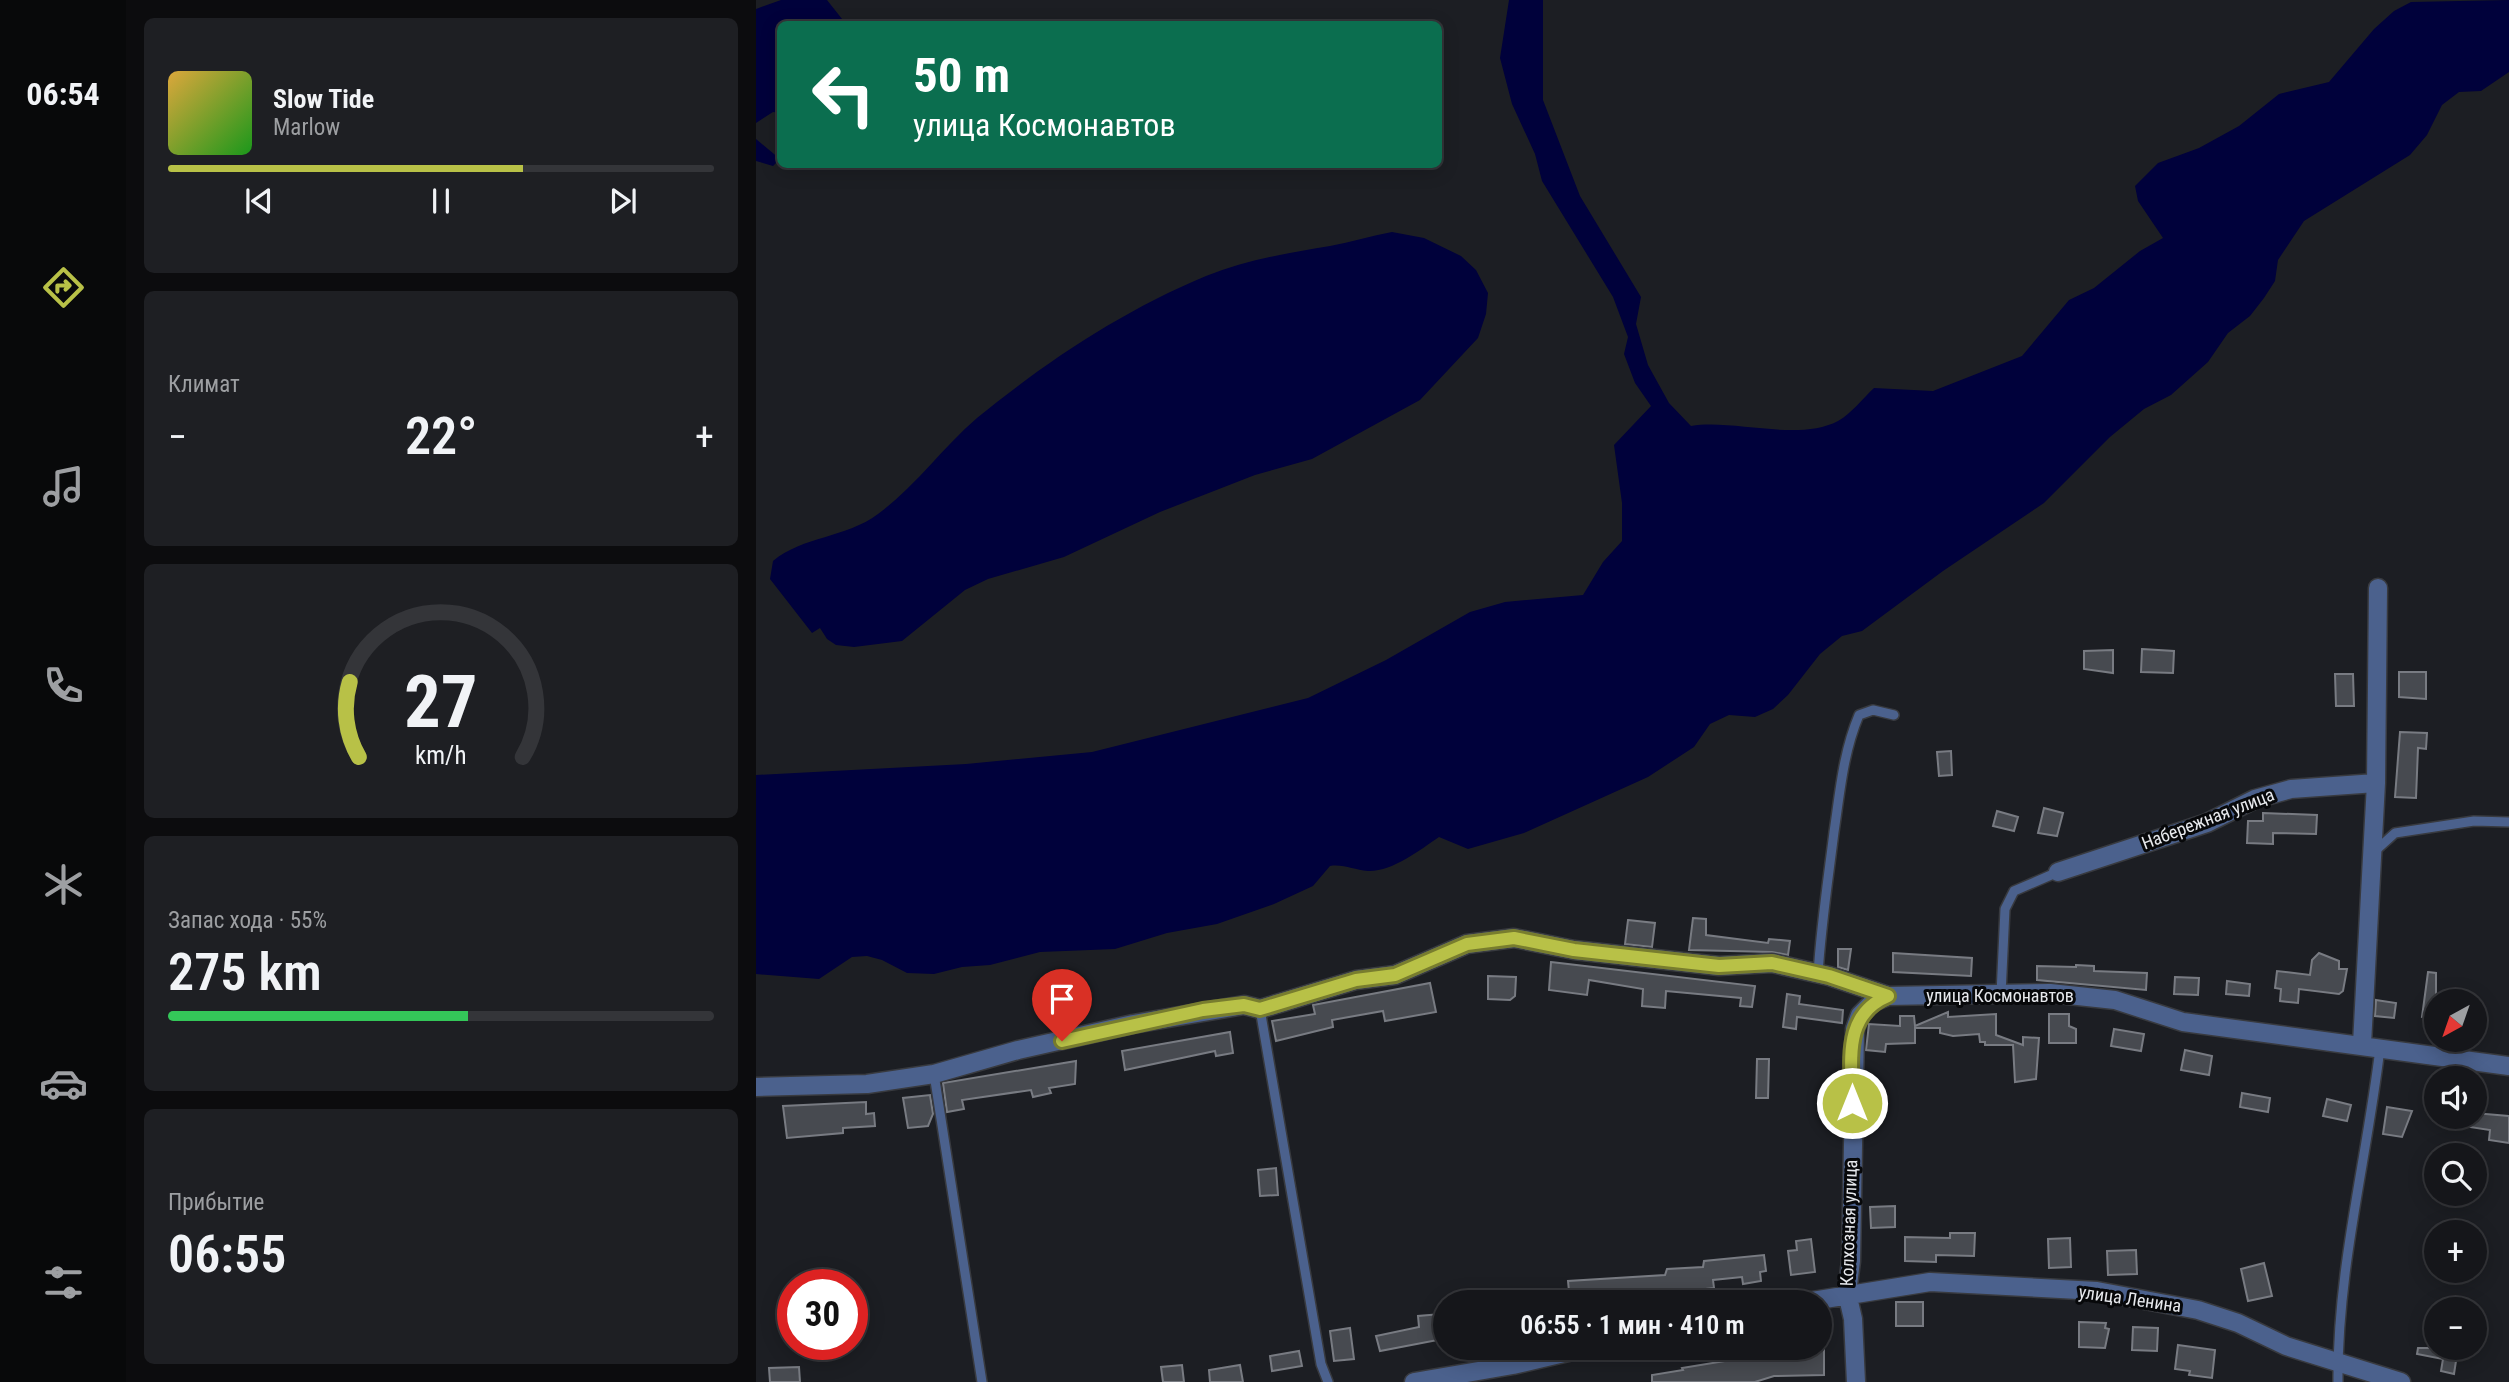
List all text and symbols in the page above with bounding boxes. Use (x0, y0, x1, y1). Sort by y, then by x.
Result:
text: 50 m (913, 47, 1010, 104)
icon: left (798, 49, 889, 140)
text: 06:54 (26, 75, 100, 113)
text: Slow Tide (273, 84, 374, 114)
text: улица Космонавтов (913, 106, 1176, 144)
text: Marlow (273, 114, 340, 141)
icon: previous (240, 182, 278, 220)
icon: pause (422, 182, 460, 220)
icon: next (604, 182, 642, 220)
icon: directions (39, 263, 88, 312)
text: Климат (168, 371, 240, 398)
text: 22° (405, 406, 477, 467)
text: − (168, 415, 187, 459)
text: + (695, 415, 714, 459)
icon: music (39, 462, 88, 511)
text: 27 (404, 659, 478, 745)
icon: phone (39, 661, 88, 710)
text: km/h (415, 741, 467, 770)
street label: Набережная улица (2139, 784, 2277, 853)
icon: climate (39, 860, 88, 909)
text: Запас хода · 55% (168, 907, 327, 934)
text: 275 km (168, 942, 322, 1003)
pin (1032, 969, 1092, 1041)
icon: arrive (1043, 980, 1081, 1018)
street label: улица Космонавтов (1926, 985, 2074, 1006)
north arrow (2424, 989, 2487, 1052)
map controls (2424, 989, 2487, 1360)
icon: car (39, 1059, 88, 1108)
position arrow (1815, 1066, 1889, 1140)
button: sound (2424, 1066, 2487, 1129)
button: search (2424, 1143, 2487, 1206)
street label: Колхозная улица (1836, 1159, 1861, 1287)
text: Прибытие (168, 1189, 264, 1216)
button: + (2424, 1220, 2487, 1283)
text: 06:55 (168, 1224, 286, 1285)
icon: filters (39, 1258, 88, 1307)
speed limit sign: 30 (777, 1269, 868, 1360)
street label: улица Ленина (2077, 1281, 2183, 1316)
button: − (2424, 1297, 2487, 1360)
text: 06:55 · 1 мин · 410 m (1520, 1310, 1745, 1340)

